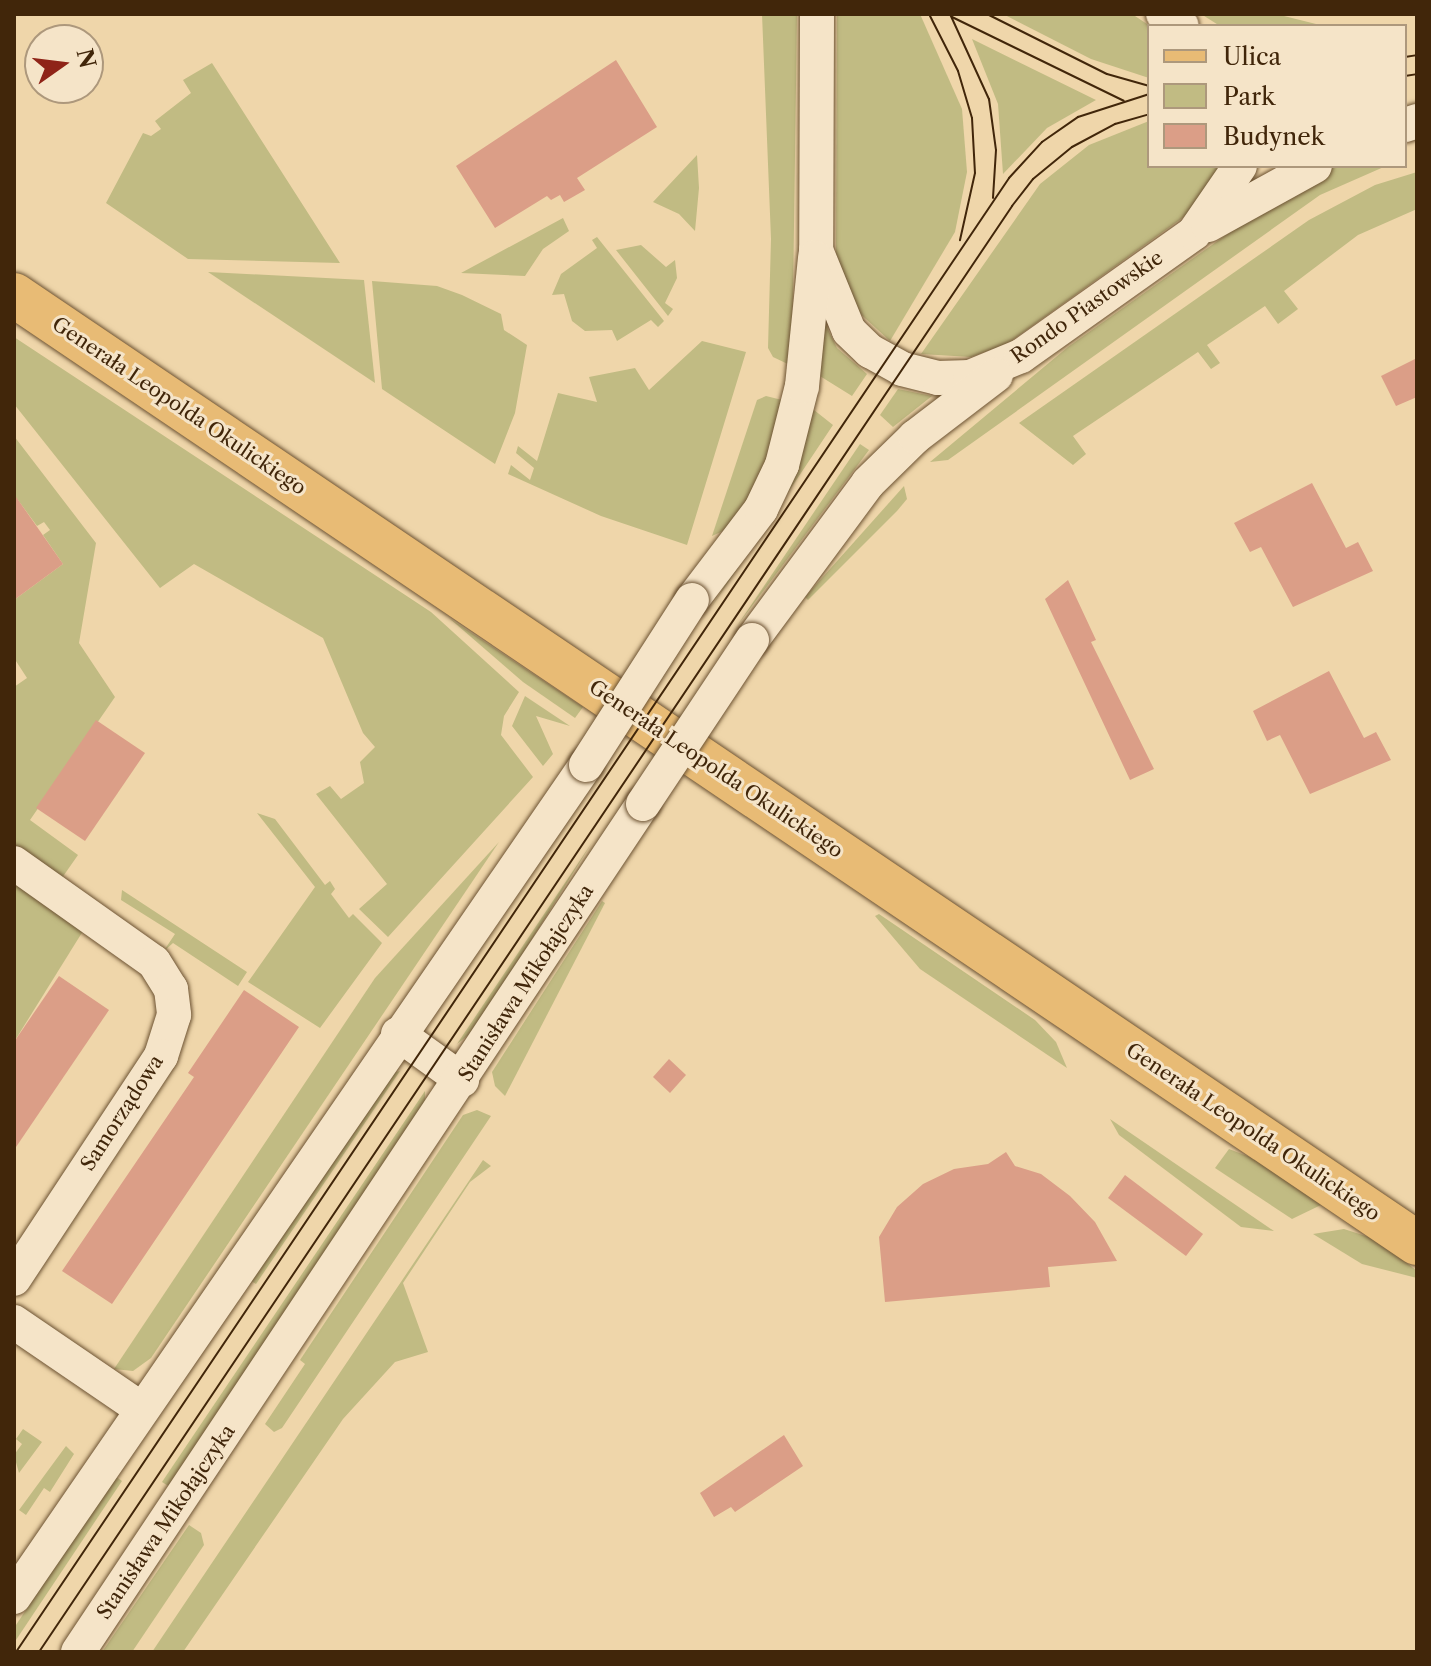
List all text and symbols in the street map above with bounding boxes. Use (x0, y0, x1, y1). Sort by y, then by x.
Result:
north arrow (24, 24, 104, 104)
legend (1147, 24, 1407, 168)
text: Ulica (1223, 42, 1281, 71)
text: N (70, 46, 101, 71)
text: Park (1223, 82, 1275, 111)
text: Budynek (1223, 122, 1325, 151)
street label: Rondo Piastowskie (1006, 246, 1168, 368)
street label: Generała Leopolda Okulickiego (47, 312, 311, 500)
street label: Generała Leopolda Okulickiego (584, 675, 848, 863)
street label: Stanisława Mikołajczyka (453, 880, 599, 1086)
street label: Generała Leopolda Okulickiego (1121, 1038, 1385, 1226)
street label: Samorządowa (76, 1051, 168, 1175)
street label: Stanisława Mikołajczyka (92, 1420, 240, 1624)

